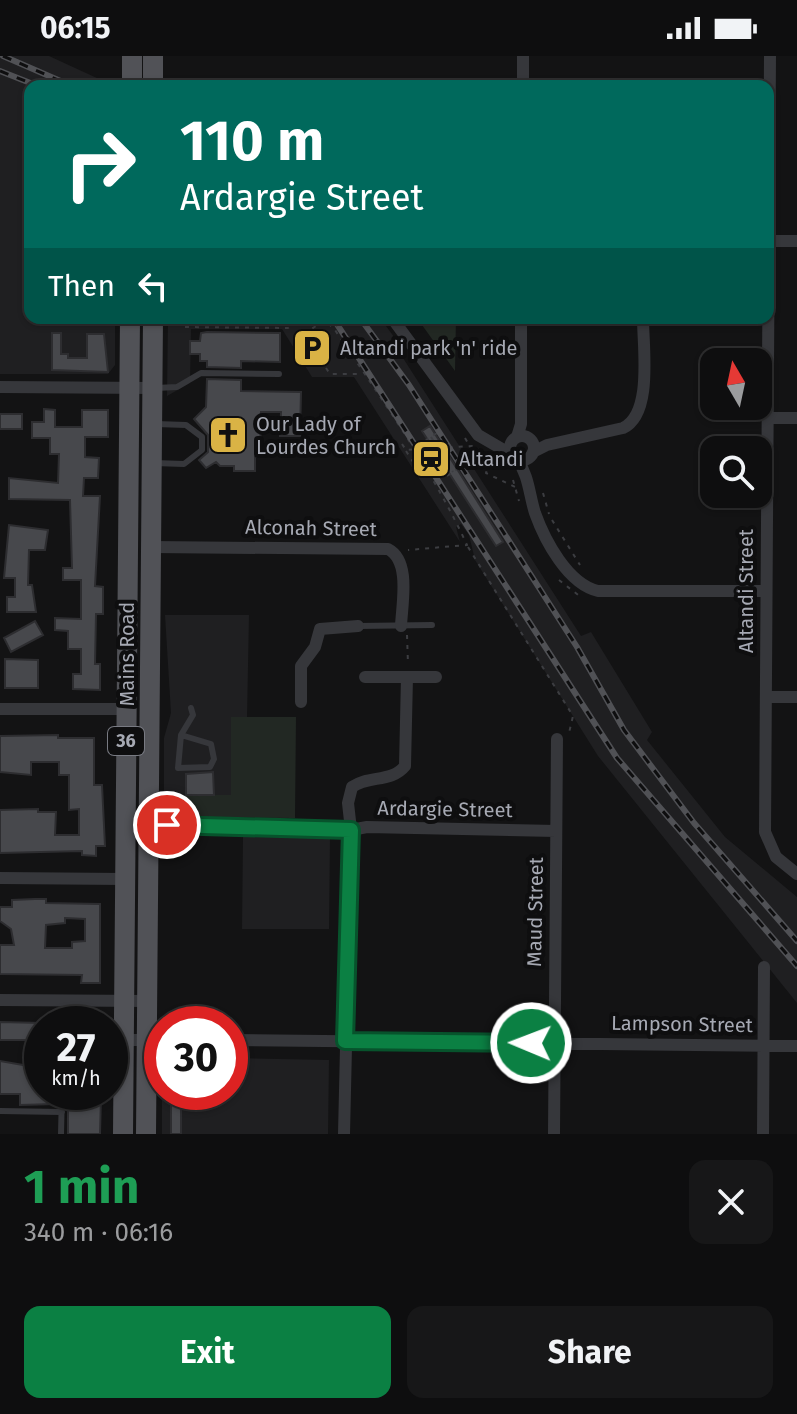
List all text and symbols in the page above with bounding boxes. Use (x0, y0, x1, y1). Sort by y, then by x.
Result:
text: 06:15 (40, 10, 111, 46)
text: 110 m (180, 108, 324, 175)
icon: right (48, 112, 152, 216)
text: Ardargie Street (180, 176, 424, 220)
icon: left (131, 264, 175, 308)
text: Then (48, 268, 115, 304)
parking icon: Altandi park 'n' ride (291, 327, 333, 369)
place label: Altandi park 'n' ride (340, 336, 518, 360)
north arrow (700, 348, 772, 420)
map controls (700, 348, 772, 508)
place label: Our Lady of Lourdes Church (256, 412, 396, 459)
church icon: Our Lady of Lourdes Church (207, 414, 249, 456)
button: search (700, 436, 772, 508)
station icon: Altandi (410, 438, 452, 480)
place label: Altandi (459, 447, 524, 471)
street label: Alconah Street (245, 515, 378, 541)
street label: Altandi Street (734, 528, 758, 653)
street label: Mains Road (115, 602, 139, 706)
road number: 36 (108, 727, 144, 755)
pin (133, 791, 201, 859)
street label: Ardargie Street (377, 796, 514, 822)
icon: arrive (145, 803, 189, 847)
street label: Maud Street (522, 856, 548, 967)
position arrow (489, 1001, 573, 1085)
speed limit sign: 30 (144, 1006, 248, 1110)
street label: Lampson Street (611, 1011, 754, 1037)
text: 27 (57, 1024, 96, 1072)
text: km/h (51, 1066, 101, 1090)
text: 1 min (24, 1158, 139, 1216)
button: close (689, 1160, 773, 1244)
text: 340 m · 06:16 (24, 1217, 173, 1248)
button: Exit (24, 1306, 391, 1398)
button: Share (407, 1306, 773, 1398)

